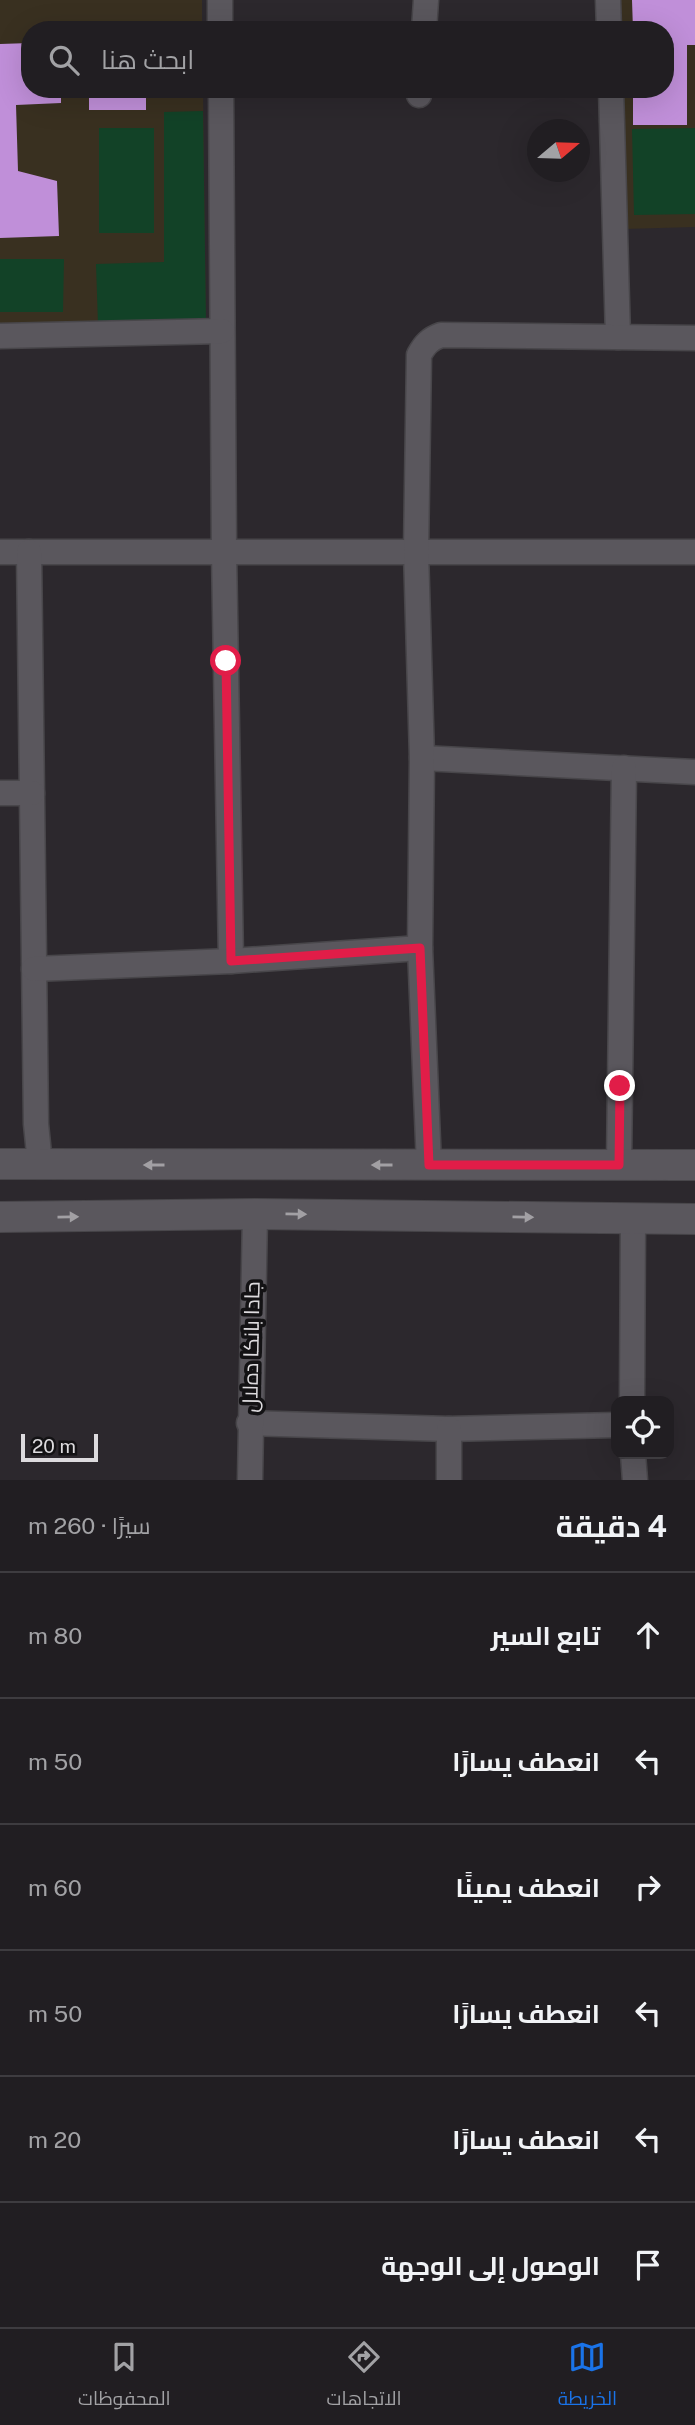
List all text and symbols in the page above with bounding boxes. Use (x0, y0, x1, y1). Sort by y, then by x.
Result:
search box (21, 21, 674, 98)
icon: search (45, 41, 83, 79)
text: ابحث هنا (101, 44, 194, 75)
north arrow (527, 119, 590, 182)
route start (210, 645, 241, 676)
route end (604, 1070, 635, 1101)
one-way arrow (143, 1159, 165, 1171)
one-way arrow (371, 1159, 393, 1171)
one-way arrow (285, 1209, 307, 1220)
one-way arrow (57, 1211, 79, 1222)
one-way arrow (512, 1211, 534, 1223)
street label: جادا بانكا ده‌لال (237, 1281, 266, 1413)
map controls (611, 1396, 674, 1459)
button: locate (611, 1396, 674, 1459)
scale bar (21, 1431, 98, 1463)
text: 20 m (32, 1435, 76, 1457)
text: 4 دقيقة (556, 1508, 667, 1544)
text: سيرًا · 260 m (28, 1512, 151, 1539)
icon: ahead (629, 1616, 667, 1654)
text: تابع السير (491, 1620, 600, 1651)
text: 80 m (28, 1622, 82, 1649)
icon: left (629, 1742, 667, 1780)
text: انعطف يسارًا (452, 1746, 600, 1777)
text: 50 m (28, 1748, 82, 1775)
icon: right (629, 1868, 667, 1906)
text: انعطف يمينًا (456, 1872, 600, 1903)
text: 60 m (28, 1874, 82, 1901)
icon: left (629, 1994, 667, 2032)
text: انعطف يسارًا (452, 1998, 600, 2029)
text: 50 m (28, 2000, 82, 2027)
icon: left (629, 2120, 667, 2158)
text: انعطف يسارًا (452, 2124, 600, 2155)
text: 20 m (28, 2126, 81, 2153)
icon: arrive (629, 2246, 667, 2284)
text: الوصول إلى الوجهة (381, 2250, 600, 2281)
tab: المحفوظات (78, 2338, 171, 2416)
tab: الاتجاهات (326, 2338, 402, 2416)
tab: الخريطة (558, 2338, 617, 2416)

